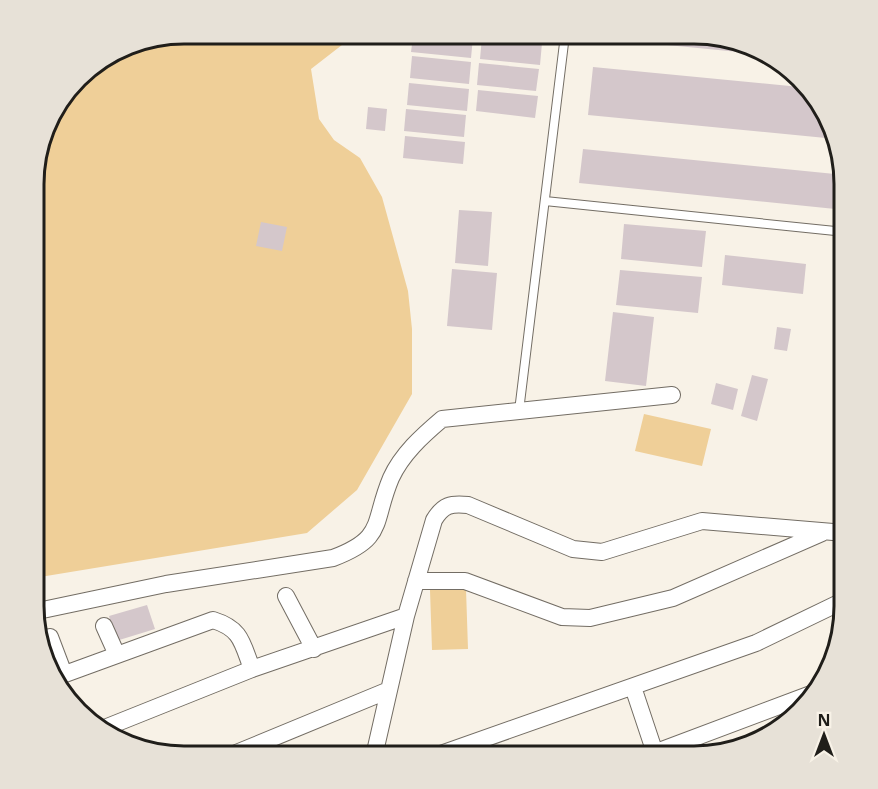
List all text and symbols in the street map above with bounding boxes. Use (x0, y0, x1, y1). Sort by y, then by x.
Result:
north arrow (794, 705, 854, 765)
text: N (817, 709, 831, 731)

